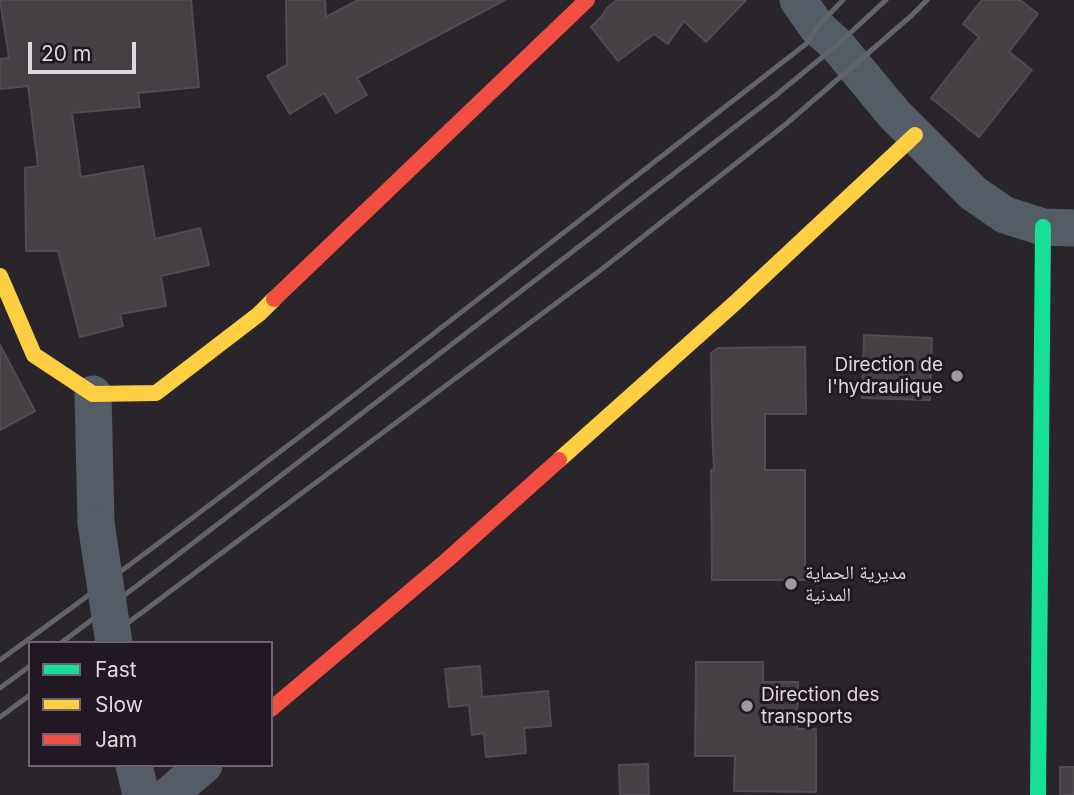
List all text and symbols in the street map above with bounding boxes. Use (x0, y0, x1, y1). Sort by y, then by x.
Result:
scale bar (32, 28, 140, 72)
text: 20 m (41, 41, 91, 66)
place label: Direction de l'hydraulique (828, 354, 943, 398)
marker: Direction de l'hydraulique (949, 368, 965, 384)
place label: مديرية الحماية المدنية (805, 562, 906, 606)
marker: مديرية الحماية المدنية (783, 576, 799, 592)
legend (28, 641, 273, 767)
text: Fast (95, 657, 137, 682)
place label: Direction des transports (761, 684, 880, 728)
text: Slow (95, 692, 143, 717)
marker: Direction des transports (739, 698, 755, 714)
text: Jam (95, 727, 137, 752)

